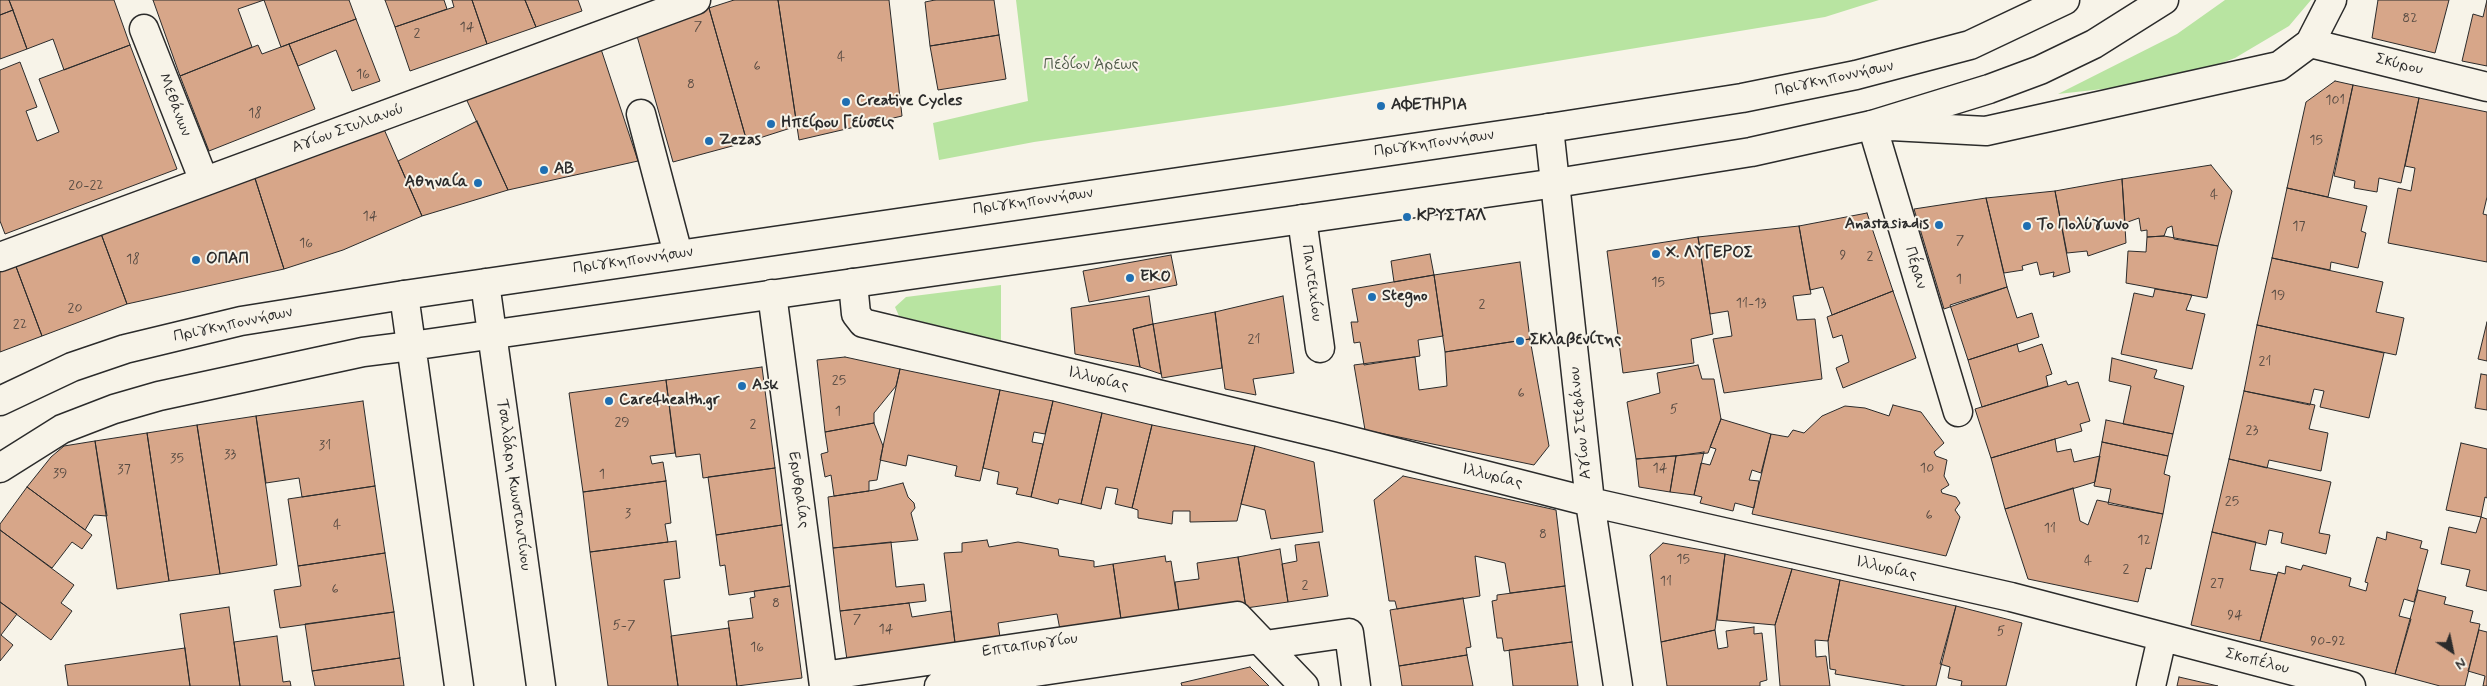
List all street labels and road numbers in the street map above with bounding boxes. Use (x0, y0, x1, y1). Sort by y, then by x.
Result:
street label: Σκύρου (2373, 50, 2425, 80)
street label: Πριγκηποννήσων (1773, 57, 1895, 101)
street label: Μεθάνων (153, 71, 195, 139)
street label: Αγίου Στυλιανού (289, 100, 407, 158)
street label: Πριγκηποννήσων (1373, 126, 1495, 162)
street label: Πριγκηποννήσων (972, 184, 1094, 220)
street label: Πριγκηποννήσων (572, 243, 694, 279)
street label: Παντειχίου (1296, 243, 1326, 323)
street label: Πέραν (1899, 244, 1931, 292)
street label: Πριγκηποννήσων (172, 303, 294, 347)
street label: Ιλλυρίας (1065, 363, 1131, 397)
street label: Αγίου Στεφάνου (1566, 366, 1596, 480)
street label: Τσαλδάρη Κωνσταντίνου (491, 398, 535, 572)
street label: Ερυθραίας (783, 451, 813, 529)
street label: Ιλλυρίας (1459, 460, 1525, 494)
street label: Ιλλυρίας (1854, 553, 1918, 585)
street label: Επταπυργίου (981, 630, 1079, 662)
street label: Σκοπέλου (2223, 645, 2291, 679)

